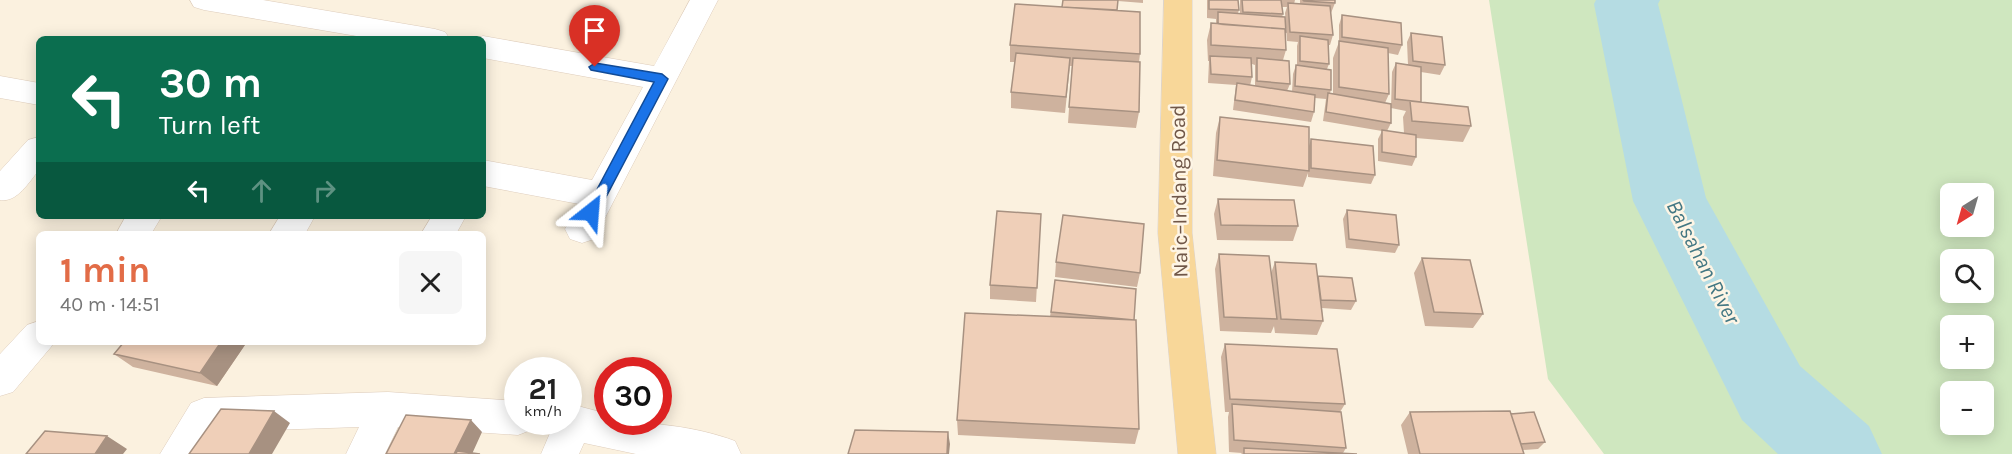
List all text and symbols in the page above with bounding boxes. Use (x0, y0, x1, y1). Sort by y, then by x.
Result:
pin (569, 5, 620, 67)
icon: arrive (578, 14, 611, 47)
text: 30 m (159, 58, 262, 108)
icon: left (60, 60, 138, 138)
street label: Naic–Indang Road (1165, 104, 1193, 278)
text: Turn left (159, 109, 260, 141)
icon: left (182, 174, 215, 207)
icon: ahead (245, 174, 278, 207)
icon: right (308, 174, 341, 207)
position arrow (559, 180, 623, 244)
north arrow (1940, 183, 1994, 237)
map controls (1940, 183, 1994, 435)
water label: Balsahan River (1661, 196, 1746, 330)
text: 1 min (60, 249, 150, 291)
button: search (1940, 249, 1994, 303)
button: close (399, 251, 462, 314)
text: 40 m · 14:51 (60, 293, 160, 316)
button: + (1940, 315, 1994, 369)
speed limit sign: 30 (594, 357, 672, 435)
text: 21 (529, 371, 557, 407)
button: − (1940, 381, 1994, 435)
text: km/h (524, 402, 562, 420)

